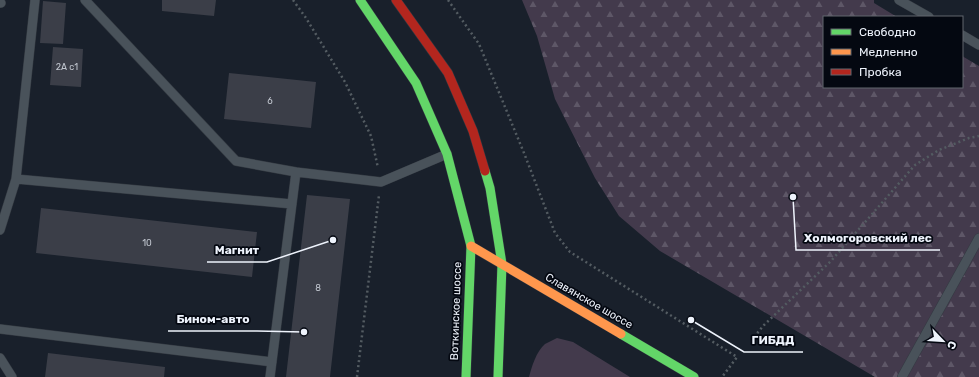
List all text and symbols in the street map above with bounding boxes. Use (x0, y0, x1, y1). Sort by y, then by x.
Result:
legend (823, 16, 963, 88)
text: Свободно (859, 25, 916, 39)
text: Медленно (859, 45, 918, 59)
house number: 2А с1 (56, 62, 78, 72)
text: Пробка (859, 65, 902, 79)
house number: 6 (267, 96, 273, 106)
callout: Холмогоровский лес (796, 226, 940, 250)
text: Холмогоровский лес (804, 231, 932, 245)
house number: 10 (142, 238, 152, 248)
callout: Магнит (207, 238, 267, 262)
text: Магнит (215, 243, 260, 257)
street label: Воткинское шоссе (448, 261, 464, 361)
street label: Славянское шоссе (543, 271, 635, 331)
house number: 8 (315, 283, 321, 293)
callout: Бином-авто (168, 307, 257, 331)
text: Бином-авто (176, 312, 250, 326)
north arrow (923, 321, 963, 361)
callout: ГИБДД (744, 328, 803, 352)
text: ГИБДД (752, 333, 794, 347)
text: С (944, 339, 959, 352)

